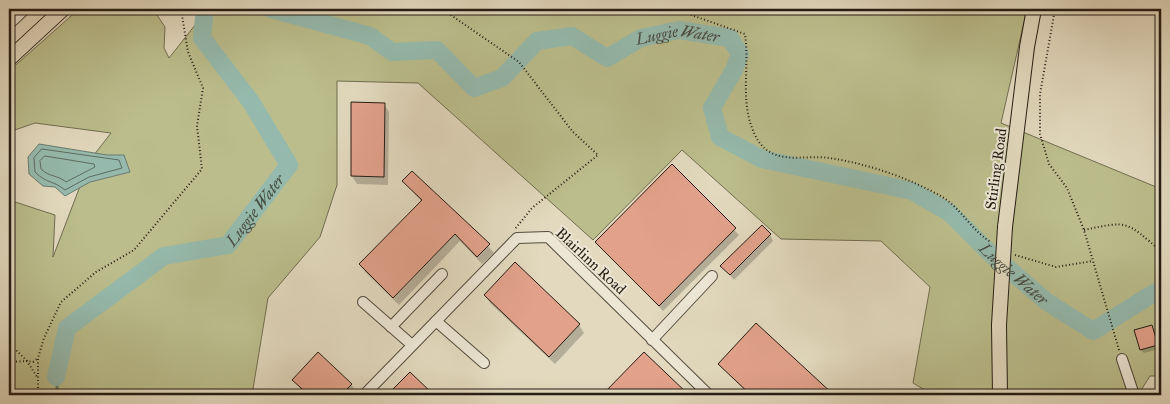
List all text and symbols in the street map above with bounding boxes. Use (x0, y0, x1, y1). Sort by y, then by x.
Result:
water label: Luggie Water (633, 20, 722, 49)
street label: Stirling Road (981, 127, 1011, 211)
water label: Luggie Water (221, 169, 289, 250)
street label: Blairlinn Road (552, 224, 630, 298)
water label: Luggie Water (975, 238, 1053, 309)

